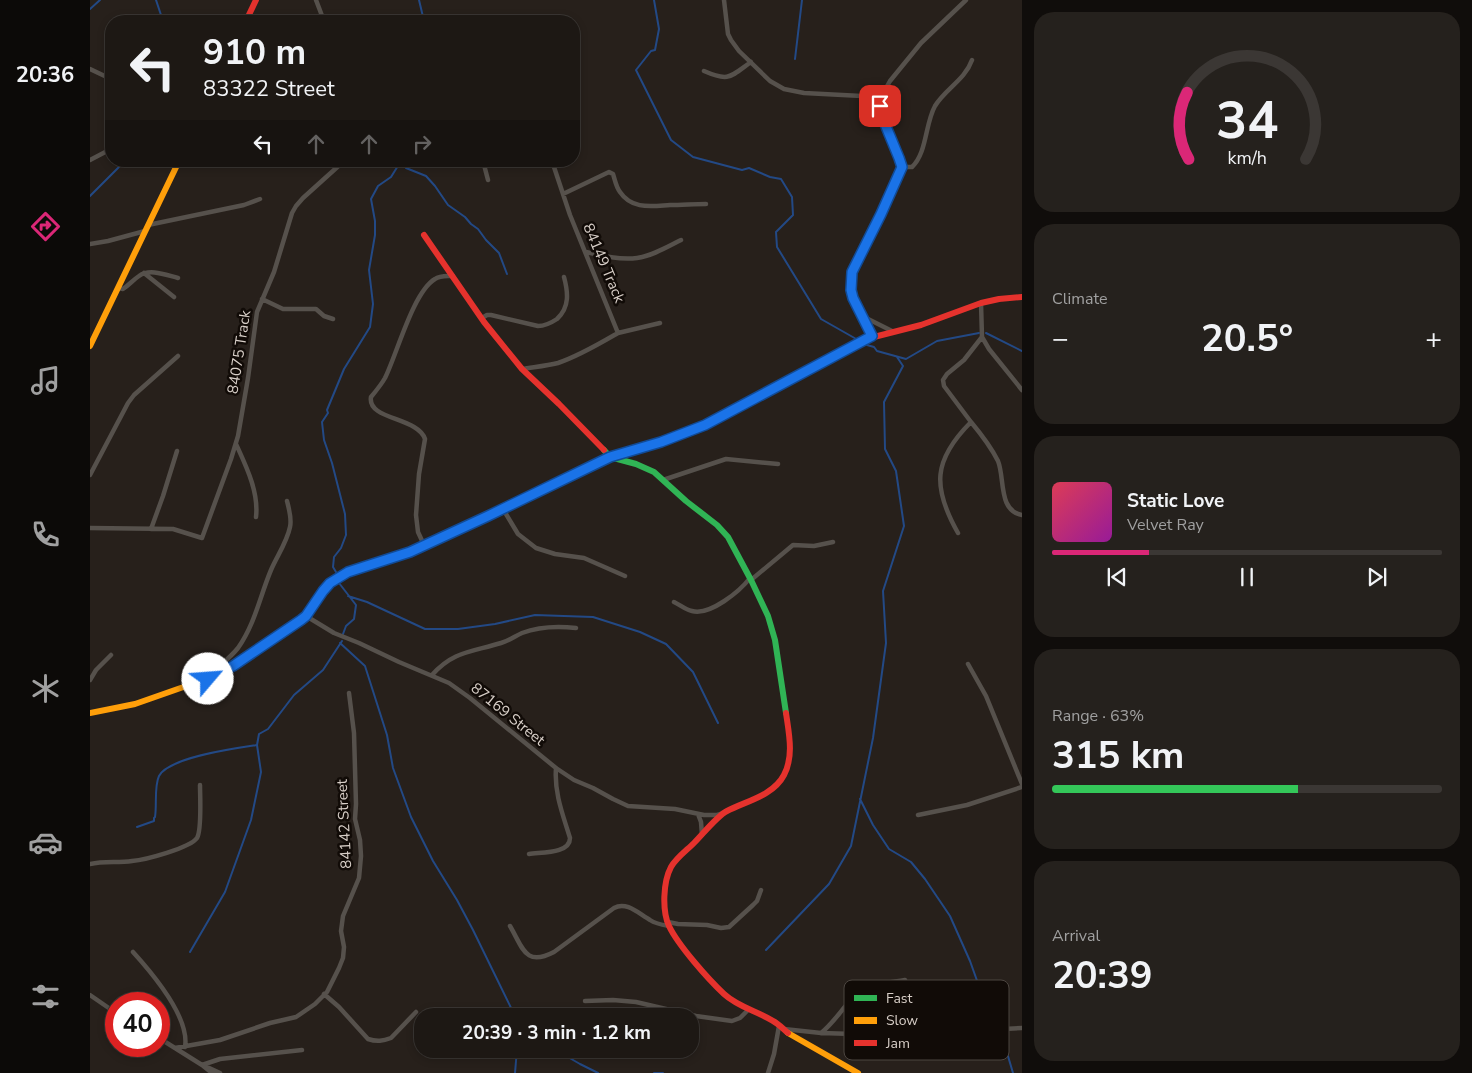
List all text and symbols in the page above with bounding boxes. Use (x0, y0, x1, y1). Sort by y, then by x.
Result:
text: 910 m (203, 29, 306, 76)
icon: left (120, 35, 185, 100)
text: 20:36 (16, 60, 74, 90)
text: 83322 Street (203, 74, 335, 104)
pin (859, 85, 901, 127)
text: 34 (1216, 85, 1278, 156)
icon: arrive (866, 92, 894, 120)
icon: left (249, 130, 277, 158)
icon: ahead (302, 130, 330, 158)
icon: ahead (355, 130, 383, 158)
icon: right (408, 130, 436, 158)
text: km/h (1227, 146, 1267, 170)
icon: directions (28, 209, 63, 244)
street label: 84149 Track (578, 220, 630, 306)
text: Climate (1052, 288, 1107, 310)
street label: 84075 Track (223, 308, 256, 395)
text: 20.5° (1201, 313, 1293, 364)
text: − (1052, 320, 1069, 358)
text: + (1425, 320, 1442, 358)
icon: music (28, 363, 63, 398)
text: Static Love (1127, 488, 1224, 514)
text: Velvet Ray (1127, 514, 1204, 536)
icon: phone (28, 517, 63, 552)
icon: previous (1103, 563, 1131, 591)
icon: pause (1233, 563, 1261, 591)
icon: next (1363, 563, 1391, 591)
position arrow (181, 652, 233, 704)
icon: climate (28, 671, 63, 706)
street label: 87169 Street (467, 678, 550, 750)
text: Range · 63% (1052, 705, 1144, 727)
text: 315 km (1052, 730, 1184, 781)
street label: 84142 Street (332, 778, 356, 869)
icon: car (28, 825, 63, 860)
text: Arrival (1052, 925, 1100, 947)
text: 20:39 (1052, 950, 1153, 1001)
icon: filters (28, 979, 63, 1014)
legend (844, 980, 1009, 1060)
text: Fast (886, 989, 912, 1008)
speed limit sign: 40 (105, 992, 170, 1057)
text: Slow (886, 1011, 918, 1030)
text: 20:39 · 3 min · 1.2 km (462, 1020, 651, 1046)
text: Jam (885, 1034, 910, 1053)

